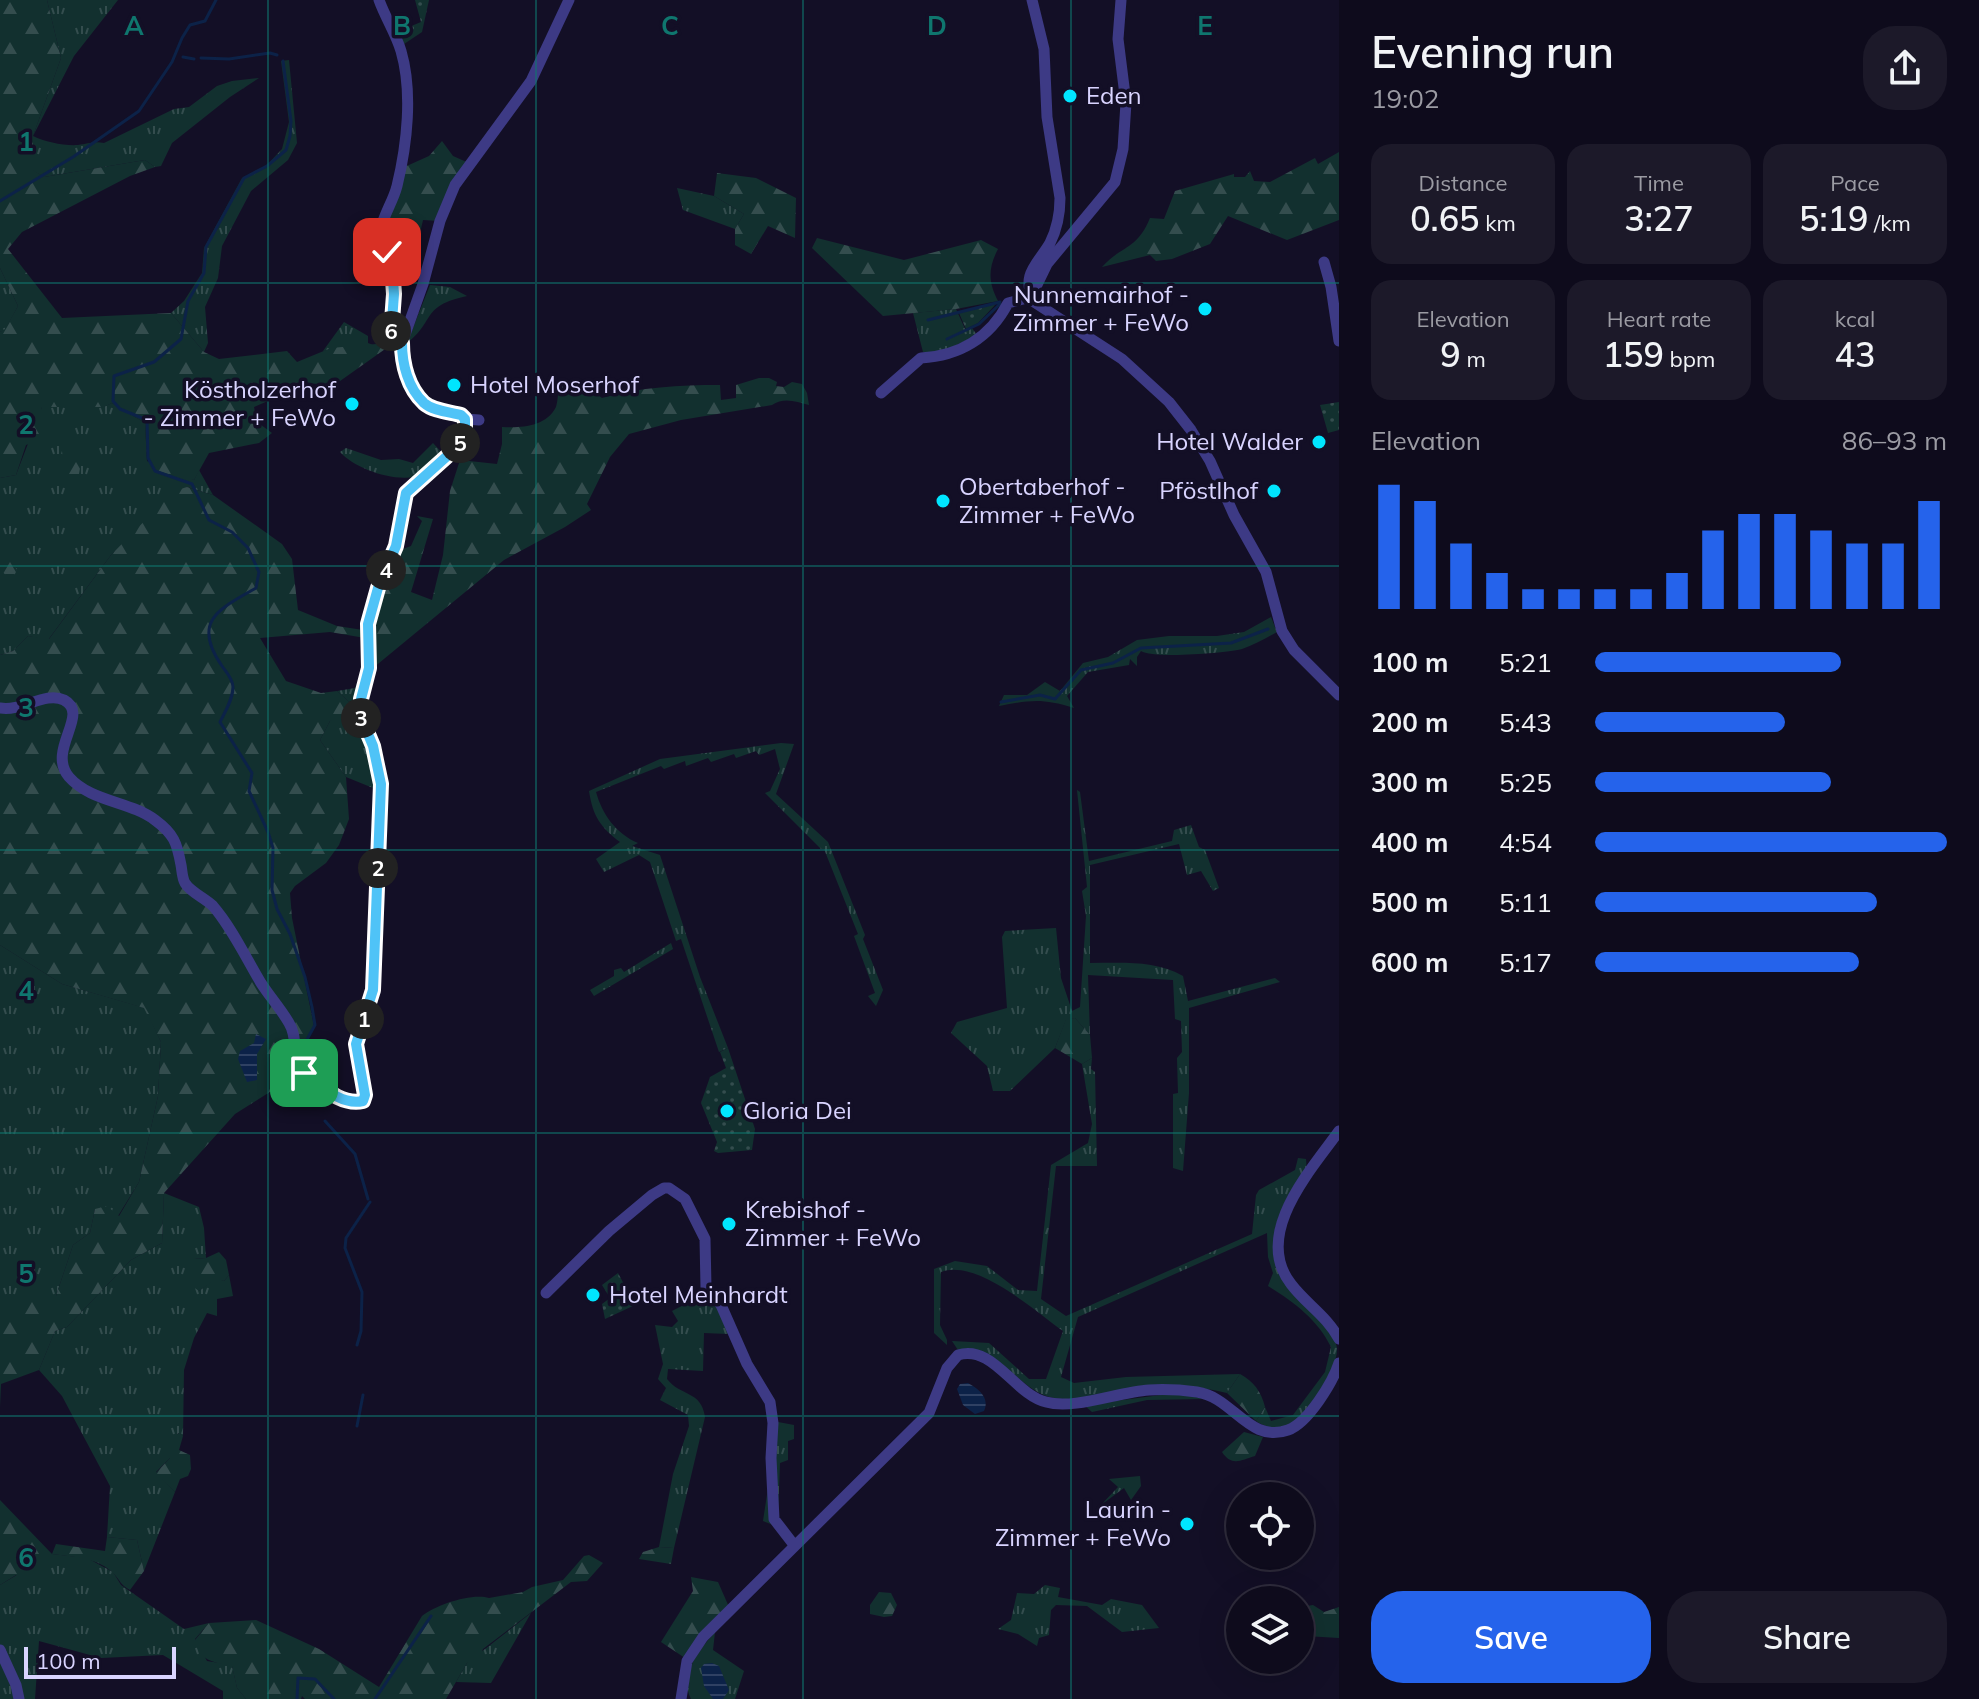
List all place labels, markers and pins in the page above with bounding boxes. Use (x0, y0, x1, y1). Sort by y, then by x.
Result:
place label: Eden (1086, 80, 1142, 110)
marker: Eden (1061, 87, 1079, 105)
pin (353, 218, 421, 286)
place label: Nunnemairhof - Zimmer + FeWo (1013, 279, 1189, 337)
marker: Nunnemairhof - Zimmer + FeWo (1196, 300, 1214, 318)
pin: 6 (371, 311, 411, 351)
place label: Hotel Moserhof (470, 369, 640, 399)
place label: Köstholzerhof - Zimmer + FeWo (144, 374, 337, 432)
marker: Hotel Moserhof (445, 376, 463, 394)
marker: Köstholzerhof - Zimmer + FeWo (343, 395, 361, 413)
pin: 5 (440, 423, 480, 463)
place label: Hotel Walder (1156, 426, 1303, 456)
marker: Hotel Walder (1310, 433, 1328, 451)
place label: Obertaberhof - Zimmer + FeWo (959, 471, 1135, 529)
place label: Pföstlhof (1159, 475, 1259, 505)
marker: Pföstlhof (1265, 482, 1283, 500)
marker: Obertaberhof - Zimmer + FeWo (934, 492, 952, 510)
pin: 4 (366, 550, 406, 590)
pin: 3 (341, 698, 381, 738)
pin: 2 (358, 848, 398, 888)
pin: 1 (344, 999, 384, 1039)
pin (270, 1039, 338, 1107)
place label: Gloria Dei (743, 1095, 852, 1125)
marker: Gloria Dei (718, 1102, 736, 1120)
place label: Krebishof - Zimmer + FeWo (745, 1194, 921, 1252)
marker: Krebishof - Zimmer + FeWo (720, 1215, 738, 1233)
place label: Hotel Meinhardt (609, 1279, 788, 1309)
marker: Hotel Meinhardt (584, 1286, 602, 1304)
place label: Laurin - Zimmer + FeWo (995, 1494, 1171, 1552)
marker: Laurin - Zimmer + FeWo (1178, 1515, 1196, 1533)

